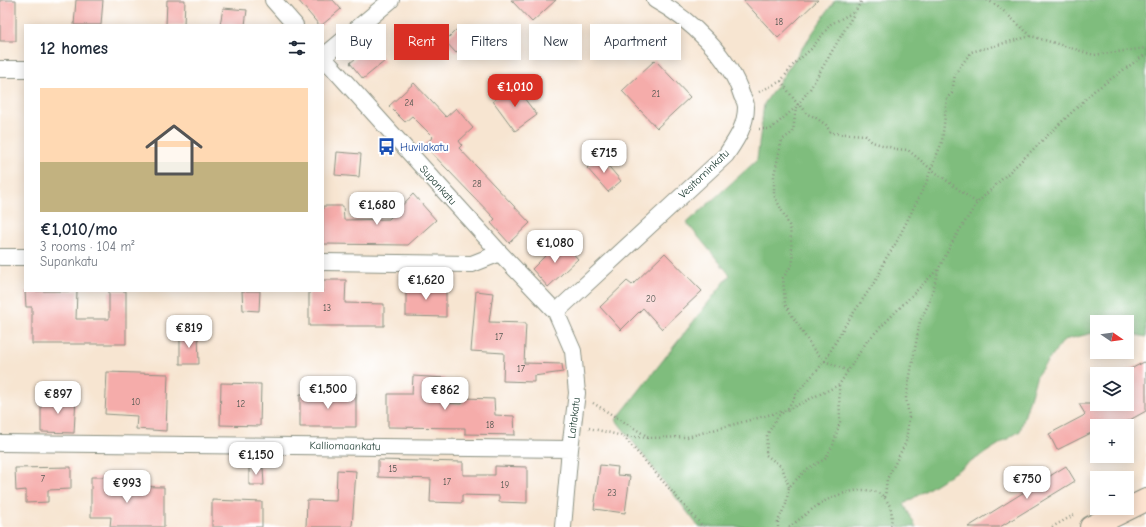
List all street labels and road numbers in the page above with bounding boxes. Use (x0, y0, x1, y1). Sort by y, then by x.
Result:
street label: Vesitorninkatu (676, 147, 732, 201)
street label: Supankatu (417, 163, 459, 207)
street label: Laitakatu (565, 397, 583, 439)
street label: Kalliomaankatu (309, 439, 381, 453)

